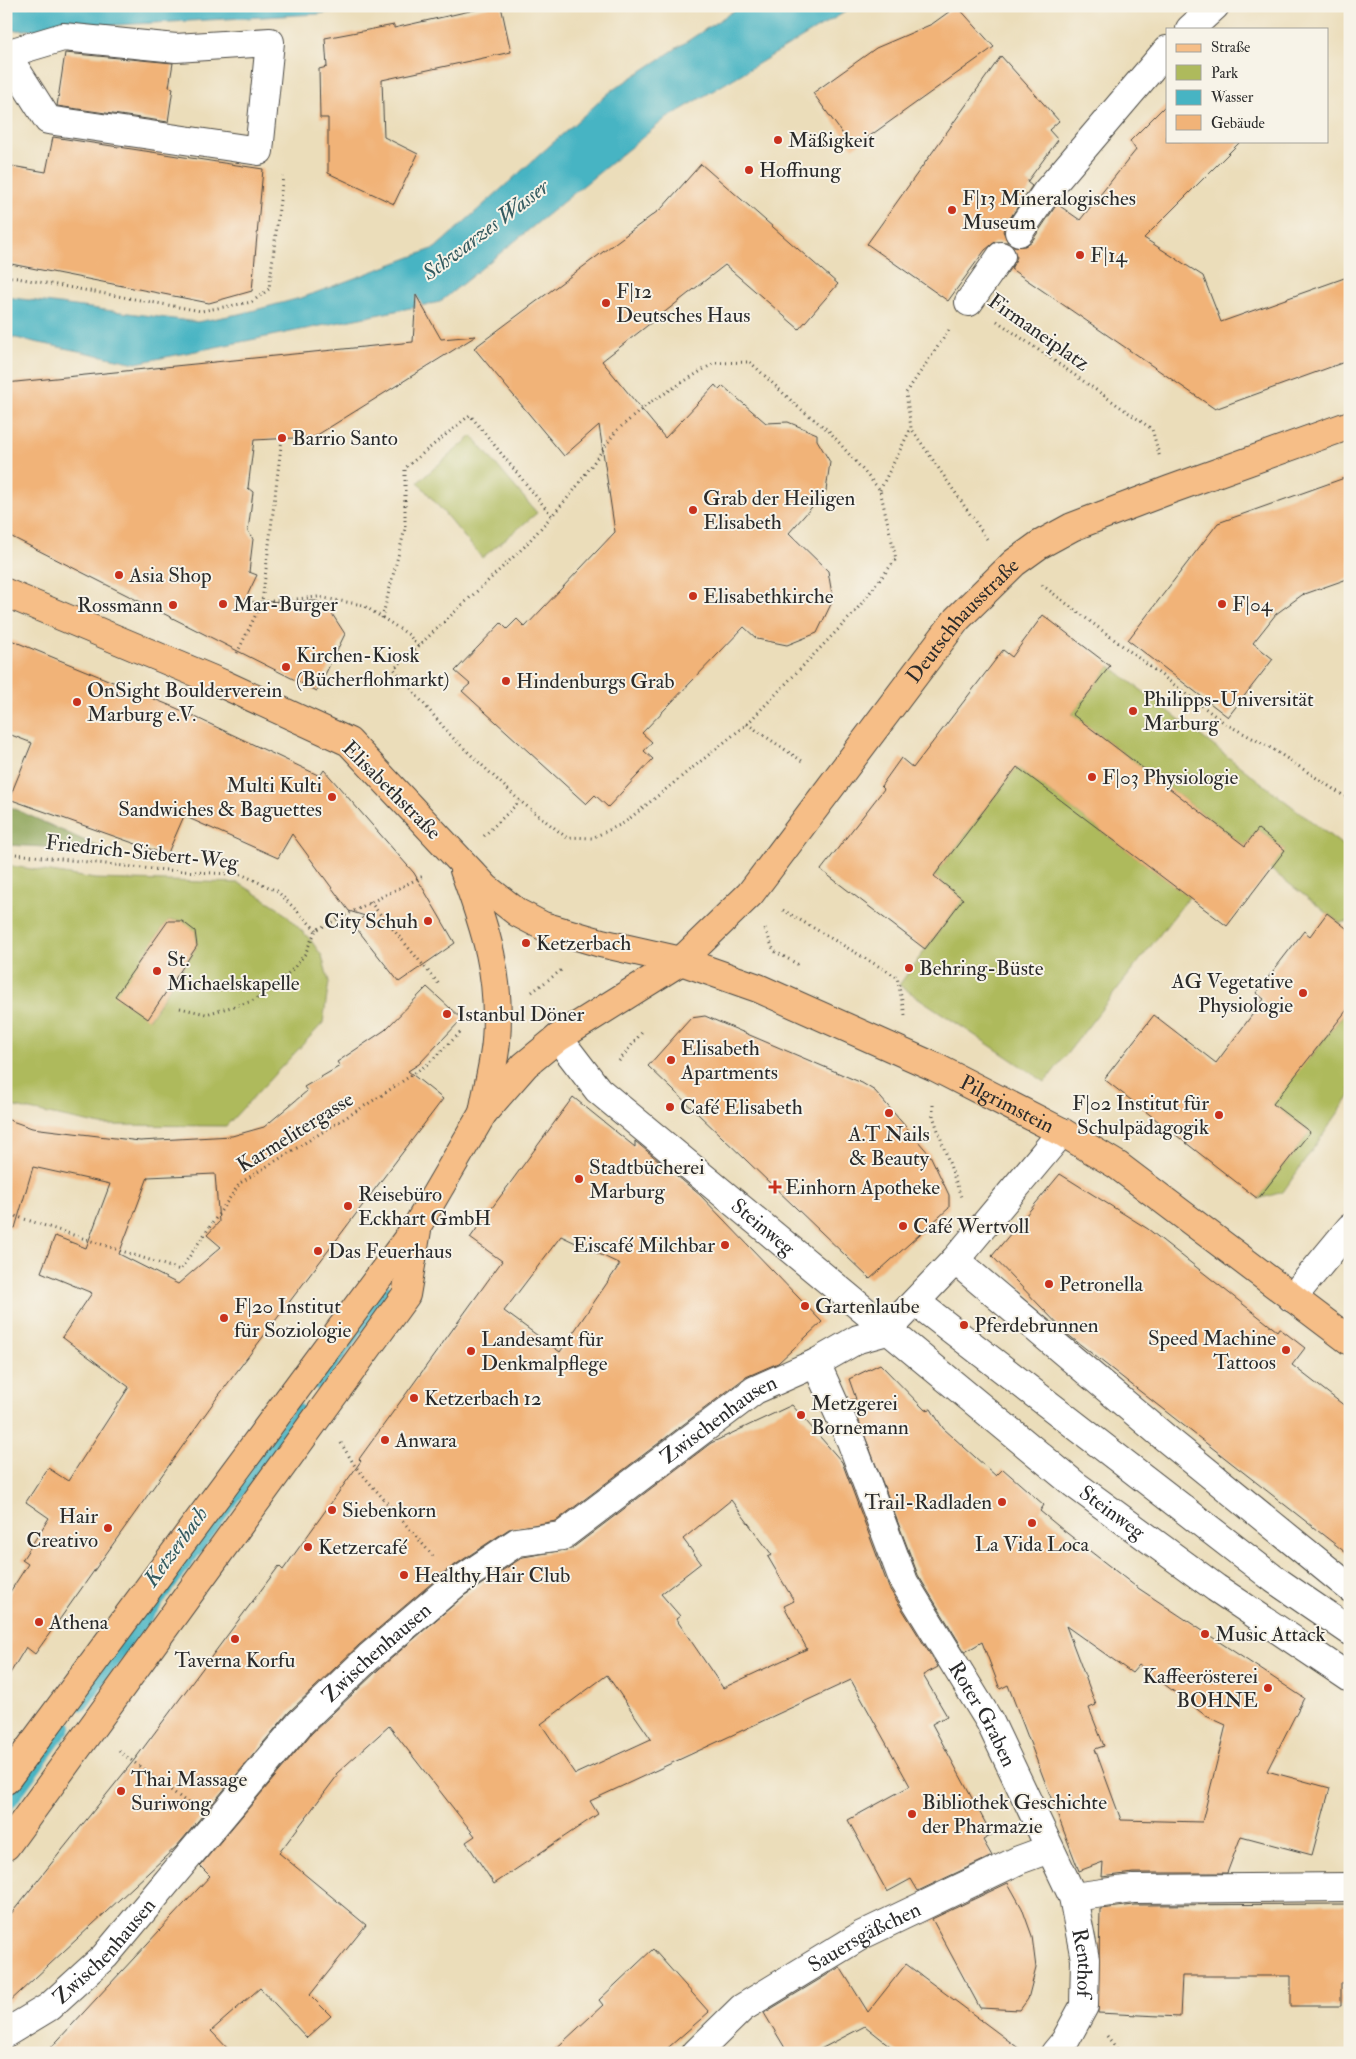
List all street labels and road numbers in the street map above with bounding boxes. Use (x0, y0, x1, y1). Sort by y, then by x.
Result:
street label: Firmaneiplatz (983, 288, 1095, 377)
street label: Deutschhausstraße (900, 552, 1025, 689)
street label: Elisabethstraße (336, 735, 447, 846)
street label: Friedrich-Siebert-Weg (44, 829, 240, 876)
street label: Pilgrimstein (955, 1069, 1059, 1140)
street label: Karmelitergasse (232, 1086, 359, 1179)
street label: Steinweg (725, 1193, 801, 1262)
street label: Zwischenhausen (655, 1369, 781, 1471)
street label: Steinweg (1074, 1479, 1151, 1546)
street label: Zwischenhausen (317, 1597, 437, 1709)
street label: Roter Graben (942, 1657, 1022, 1772)
street label: Zwischenhausen (48, 1892, 162, 2011)
street label: Sauersgäßchen (803, 1896, 925, 1979)
street label: Renthof (1065, 1926, 1098, 2001)

